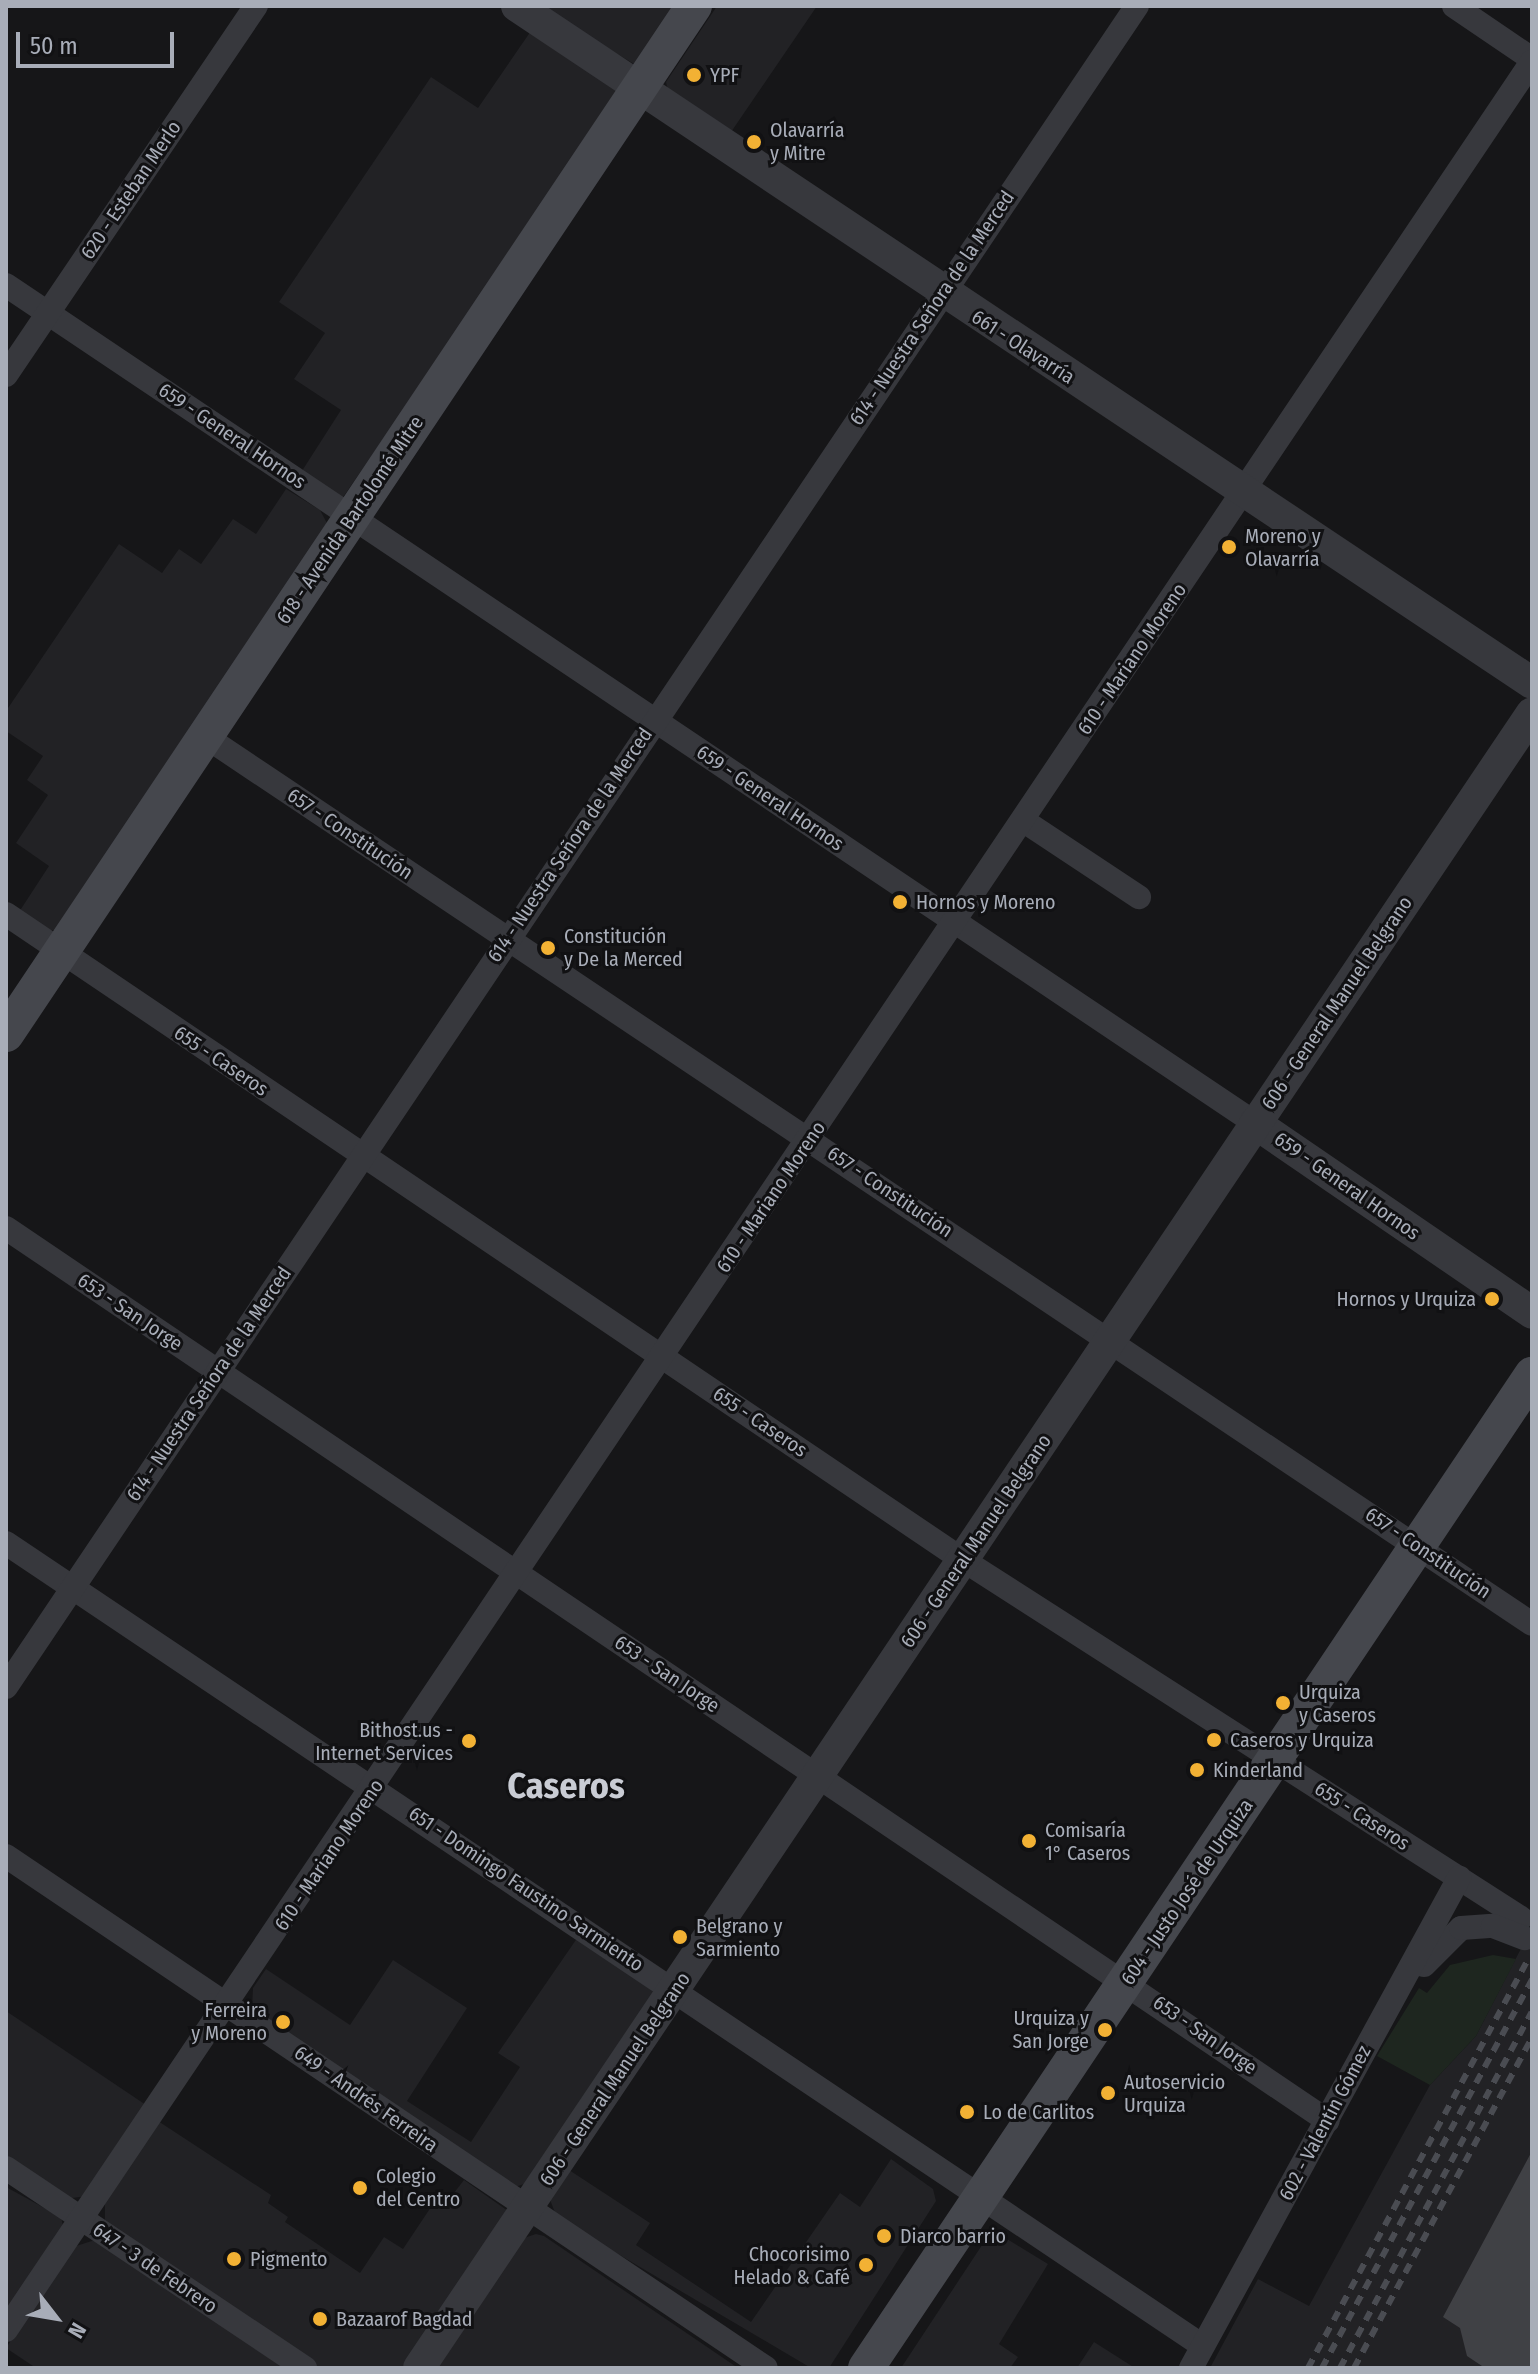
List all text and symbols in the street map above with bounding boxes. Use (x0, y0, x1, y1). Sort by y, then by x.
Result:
scale bar (20, 16, 178, 66)
text: 50 m (30, 32, 78, 60)
place label: YPF (710, 63, 739, 87)
marker: YPF (685, 66, 703, 84)
street label: 620 - Esteban Merlo (76, 116, 186, 264)
place label: Olavarría y Mitre (770, 118, 844, 165)
marker: Olavarría y Mitre (745, 133, 763, 151)
street label: 614 - Nuestra Señora de la Merced (844, 186, 1020, 430)
street label: 661 - Olavarría (967, 305, 1079, 389)
street label: 659 - General Hornos (154, 378, 310, 494)
street label: 618 - Avenida Bartolomé Mitre (271, 411, 429, 629)
place label: Moreno y Olavarría (1245, 524, 1321, 571)
marker: Moreno y Olavarría (1220, 538, 1238, 556)
street label: 610 - Mariano Moreno (1072, 579, 1192, 739)
street label: 614 - Nuestra Señora de la Merced (482, 723, 658, 967)
street label: 659 - General Hornos (692, 740, 848, 856)
street label: 657 - Constitución (283, 783, 417, 885)
place label: Hornos y Moreno (916, 890, 1056, 914)
street label: 606 - General Manuel Belgrano (1256, 892, 1418, 1114)
marker: Hornos y Moreno (891, 893, 909, 911)
place label: Constitución y De la Merced (564, 924, 683, 971)
marker: Constitución y De la Merced (539, 939, 557, 957)
street label: 655 - Caseros (169, 1021, 273, 1101)
street label: 610 - Mariano Moreno (711, 1117, 831, 1277)
street label: 659 - General Hornos (1270, 1127, 1424, 1245)
street label: 657 - Constitución (823, 1141, 957, 1243)
street label: 614 - Nuestra Señora de la Merced (121, 1262, 297, 1506)
street label: 653 - San Jorge (73, 1268, 187, 1356)
place label: Hornos y Urquiza (1337, 1287, 1476, 1311)
marker: Hornos y Urquiza (1483, 1290, 1501, 1308)
street label: 655 - Caseros (708, 1382, 812, 1462)
street label: 606 - General Manuel Belgrano (895, 1430, 1057, 1652)
street label: 657 - Constitución (1361, 1502, 1495, 1604)
street label: 653 - San Jorge (610, 1630, 724, 1718)
place label: Urquiza y Caseros (1299, 1680, 1376, 1727)
marker: Urquiza y Caseros (1274, 1694, 1292, 1712)
place label: Bithost.us - Internet Services (315, 1718, 453, 1765)
place label: Caseros y Urquiza (1230, 1728, 1374, 1752)
marker: Caseros y Urquiza (1205, 1731, 1223, 1749)
marker: Bithost.us - Internet Services (460, 1732, 478, 1750)
place label: Kinderland (1213, 1758, 1303, 1782)
marker: Kinderland (1188, 1761, 1206, 1779)
district label: Caseros (507, 1765, 625, 1809)
street label: 610 - Mariano Moreno (269, 1775, 389, 1935)
street label: 655 - Caseros (1310, 1776, 1414, 1856)
street label: 604 - Justo José de Urquiza (1116, 1795, 1258, 1989)
street label: 651 - Domingo Faustino Sarmiento (404, 1801, 648, 1977)
place label: Comisaría 1° Caseros (1045, 1818, 1130, 1865)
marker: Comisaría 1° Caseros (1020, 1832, 1038, 1850)
place label: Belgrano y Sarmiento (696, 1914, 782, 1961)
marker: Belgrano y Sarmiento (671, 1928, 689, 1946)
street label: 606 - General Manuel Belgrano (534, 1968, 696, 2190)
street label: 653 - San Jorge (1148, 1990, 1262, 2080)
place label: Ferreira y Moreno (191, 1998, 267, 2045)
place label: Urquiza y San Jorge (1012, 2006, 1089, 2053)
marker: Ferreira y Moreno (274, 2013, 292, 2031)
marker: Urquiza y San Jorge (1096, 2021, 1114, 2039)
street label: 649 - Andrés Ferreira (290, 2041, 442, 2157)
street label: 602 - Valentín Gómez (1274, 2041, 1376, 2205)
place label: Autoservicio Urquiza (1124, 2070, 1225, 2117)
marker: Autoservicio Urquiza (1099, 2084, 1117, 2102)
place label: Lo de Carlitos (983, 2100, 1094, 2124)
marker: Lo de Carlitos (958, 2103, 976, 2121)
place label: Colegio del Centro (376, 2164, 460, 2211)
marker: Colegio del Centro (351, 2179, 369, 2197)
street label: 647 - 3 de Febrero (88, 2218, 222, 2318)
place label: Diarco barrio (900, 2224, 1006, 2248)
marker: Diarco barrio (875, 2227, 893, 2245)
place label: Chocorisimo Helado & Café (734, 2242, 850, 2289)
place label: Pigmento (250, 2247, 327, 2271)
marker: Pigmento (225, 2250, 243, 2268)
marker: Chocorisimo Helado & Café (857, 2256, 875, 2274)
north arrow (16, 2278, 96, 2358)
place label: Bazaarof Bagdad (336, 2307, 473, 2331)
marker: Bazaarof Bagdad (311, 2310, 329, 2328)
text: N (62, 2318, 92, 2343)

